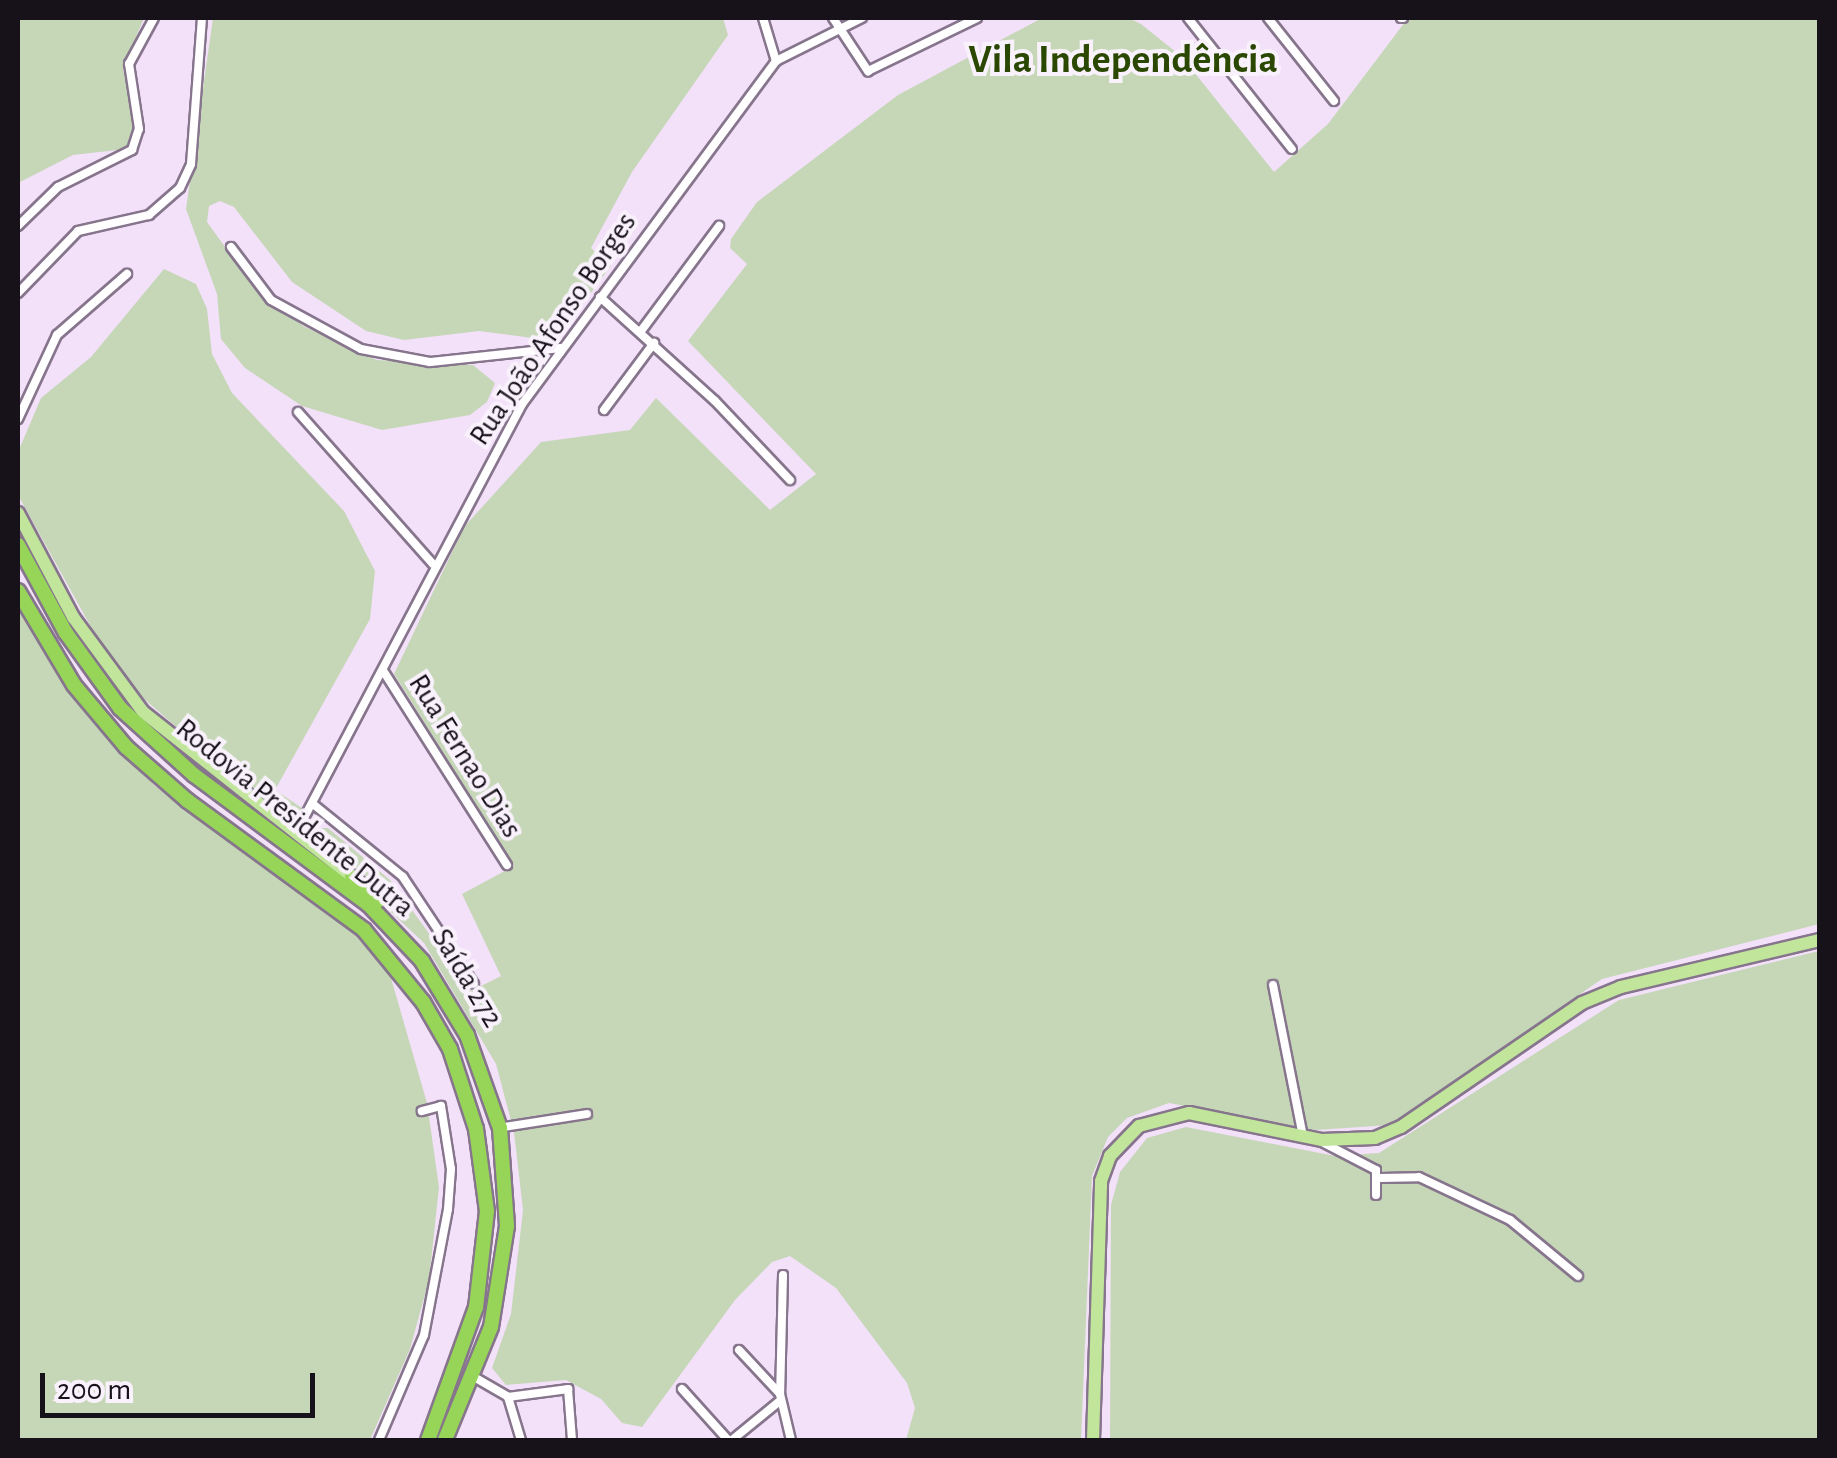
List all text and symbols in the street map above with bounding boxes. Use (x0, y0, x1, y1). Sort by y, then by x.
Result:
district label: Vila Independência (968, 36, 1278, 84)
street label: Rua João Afonso Borges (462, 206, 644, 452)
street label: Rua Fernao Dias (400, 668, 530, 844)
street label: Rodovia Presidente Dutra (169, 711, 421, 925)
street label: Saída 272 (424, 922, 510, 1034)
scale bar (45, 1353, 320, 1415)
text: 200 m (57, 1375, 131, 1405)

